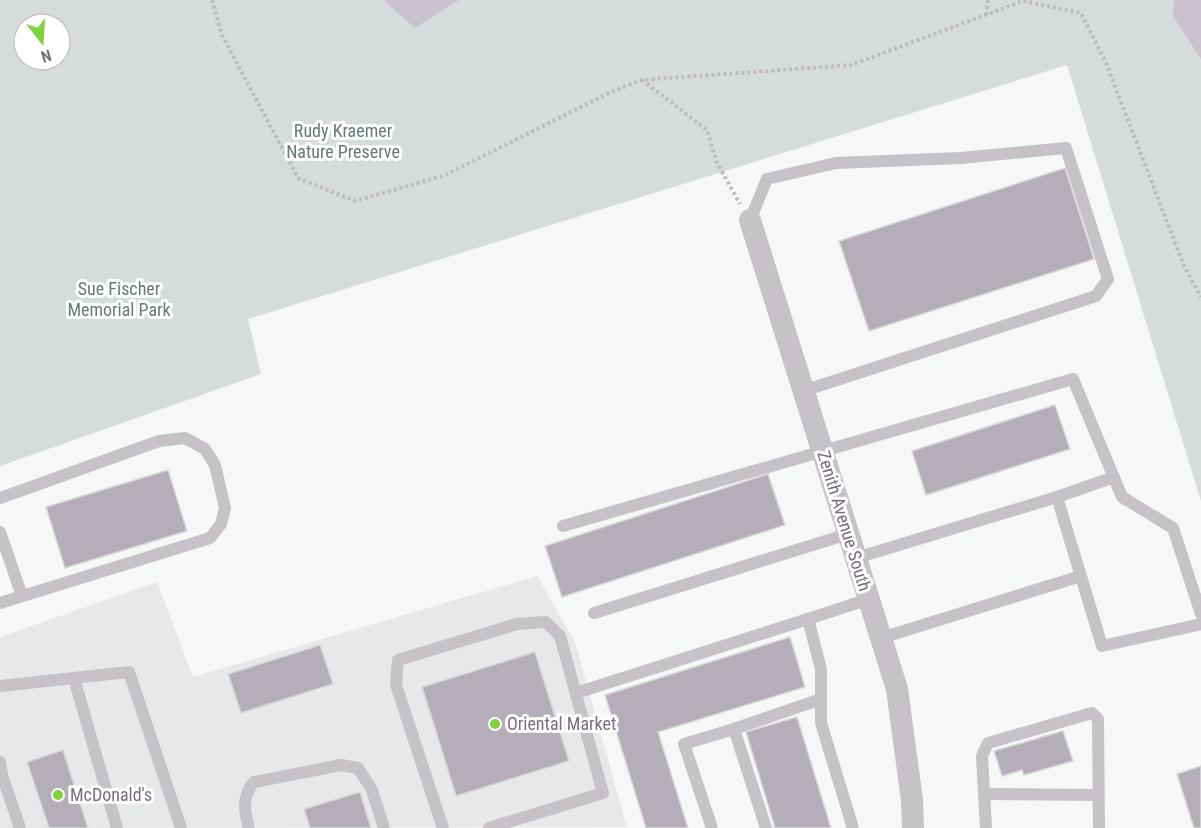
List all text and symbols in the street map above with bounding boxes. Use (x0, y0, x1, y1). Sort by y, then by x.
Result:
north arrow (12, 12, 72, 72)
text: N (39, 45, 54, 66)
park label: Rudy Kraemer Nature Preserve (286, 120, 400, 162)
park label: Sue Fischer Memorial Park (67, 278, 171, 320)
street label: Zenith Avenue South (813, 448, 876, 594)
place label: Oriental Market (507, 713, 616, 734)
marker: Oriental Market (488, 717, 502, 731)
place label: McDonald's (70, 784, 152, 805)
marker: McDonald's (51, 788, 65, 802)

